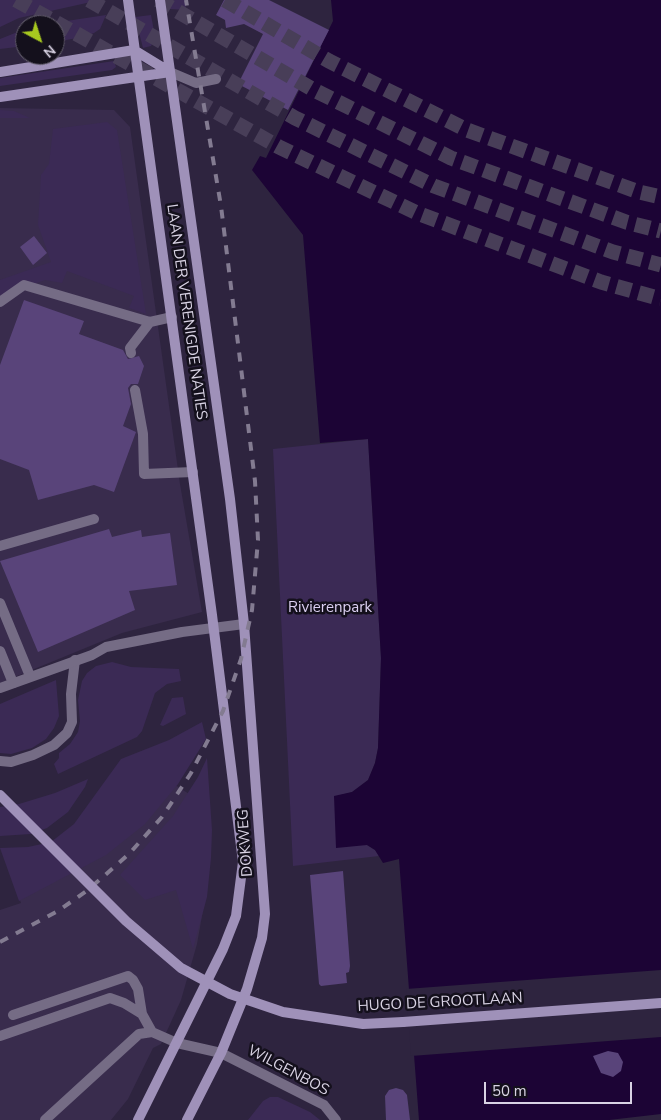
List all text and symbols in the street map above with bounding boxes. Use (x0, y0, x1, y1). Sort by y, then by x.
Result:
north arrow (15, 15, 65, 65)
text: N (39, 40, 59, 62)
street label: LAAN DER VERENIGDE NATIES (162, 203, 210, 421)
park label: Rivierenpark (288, 599, 372, 617)
street label: DOKWEG (235, 809, 257, 877)
street label: HUGO DE GROOTLAAN (357, 990, 523, 1016)
street label: WILGENBOS (244, 1042, 332, 1100)
scale bar (486, 1072, 634, 1104)
text: 50 m (492, 1081, 527, 1101)

